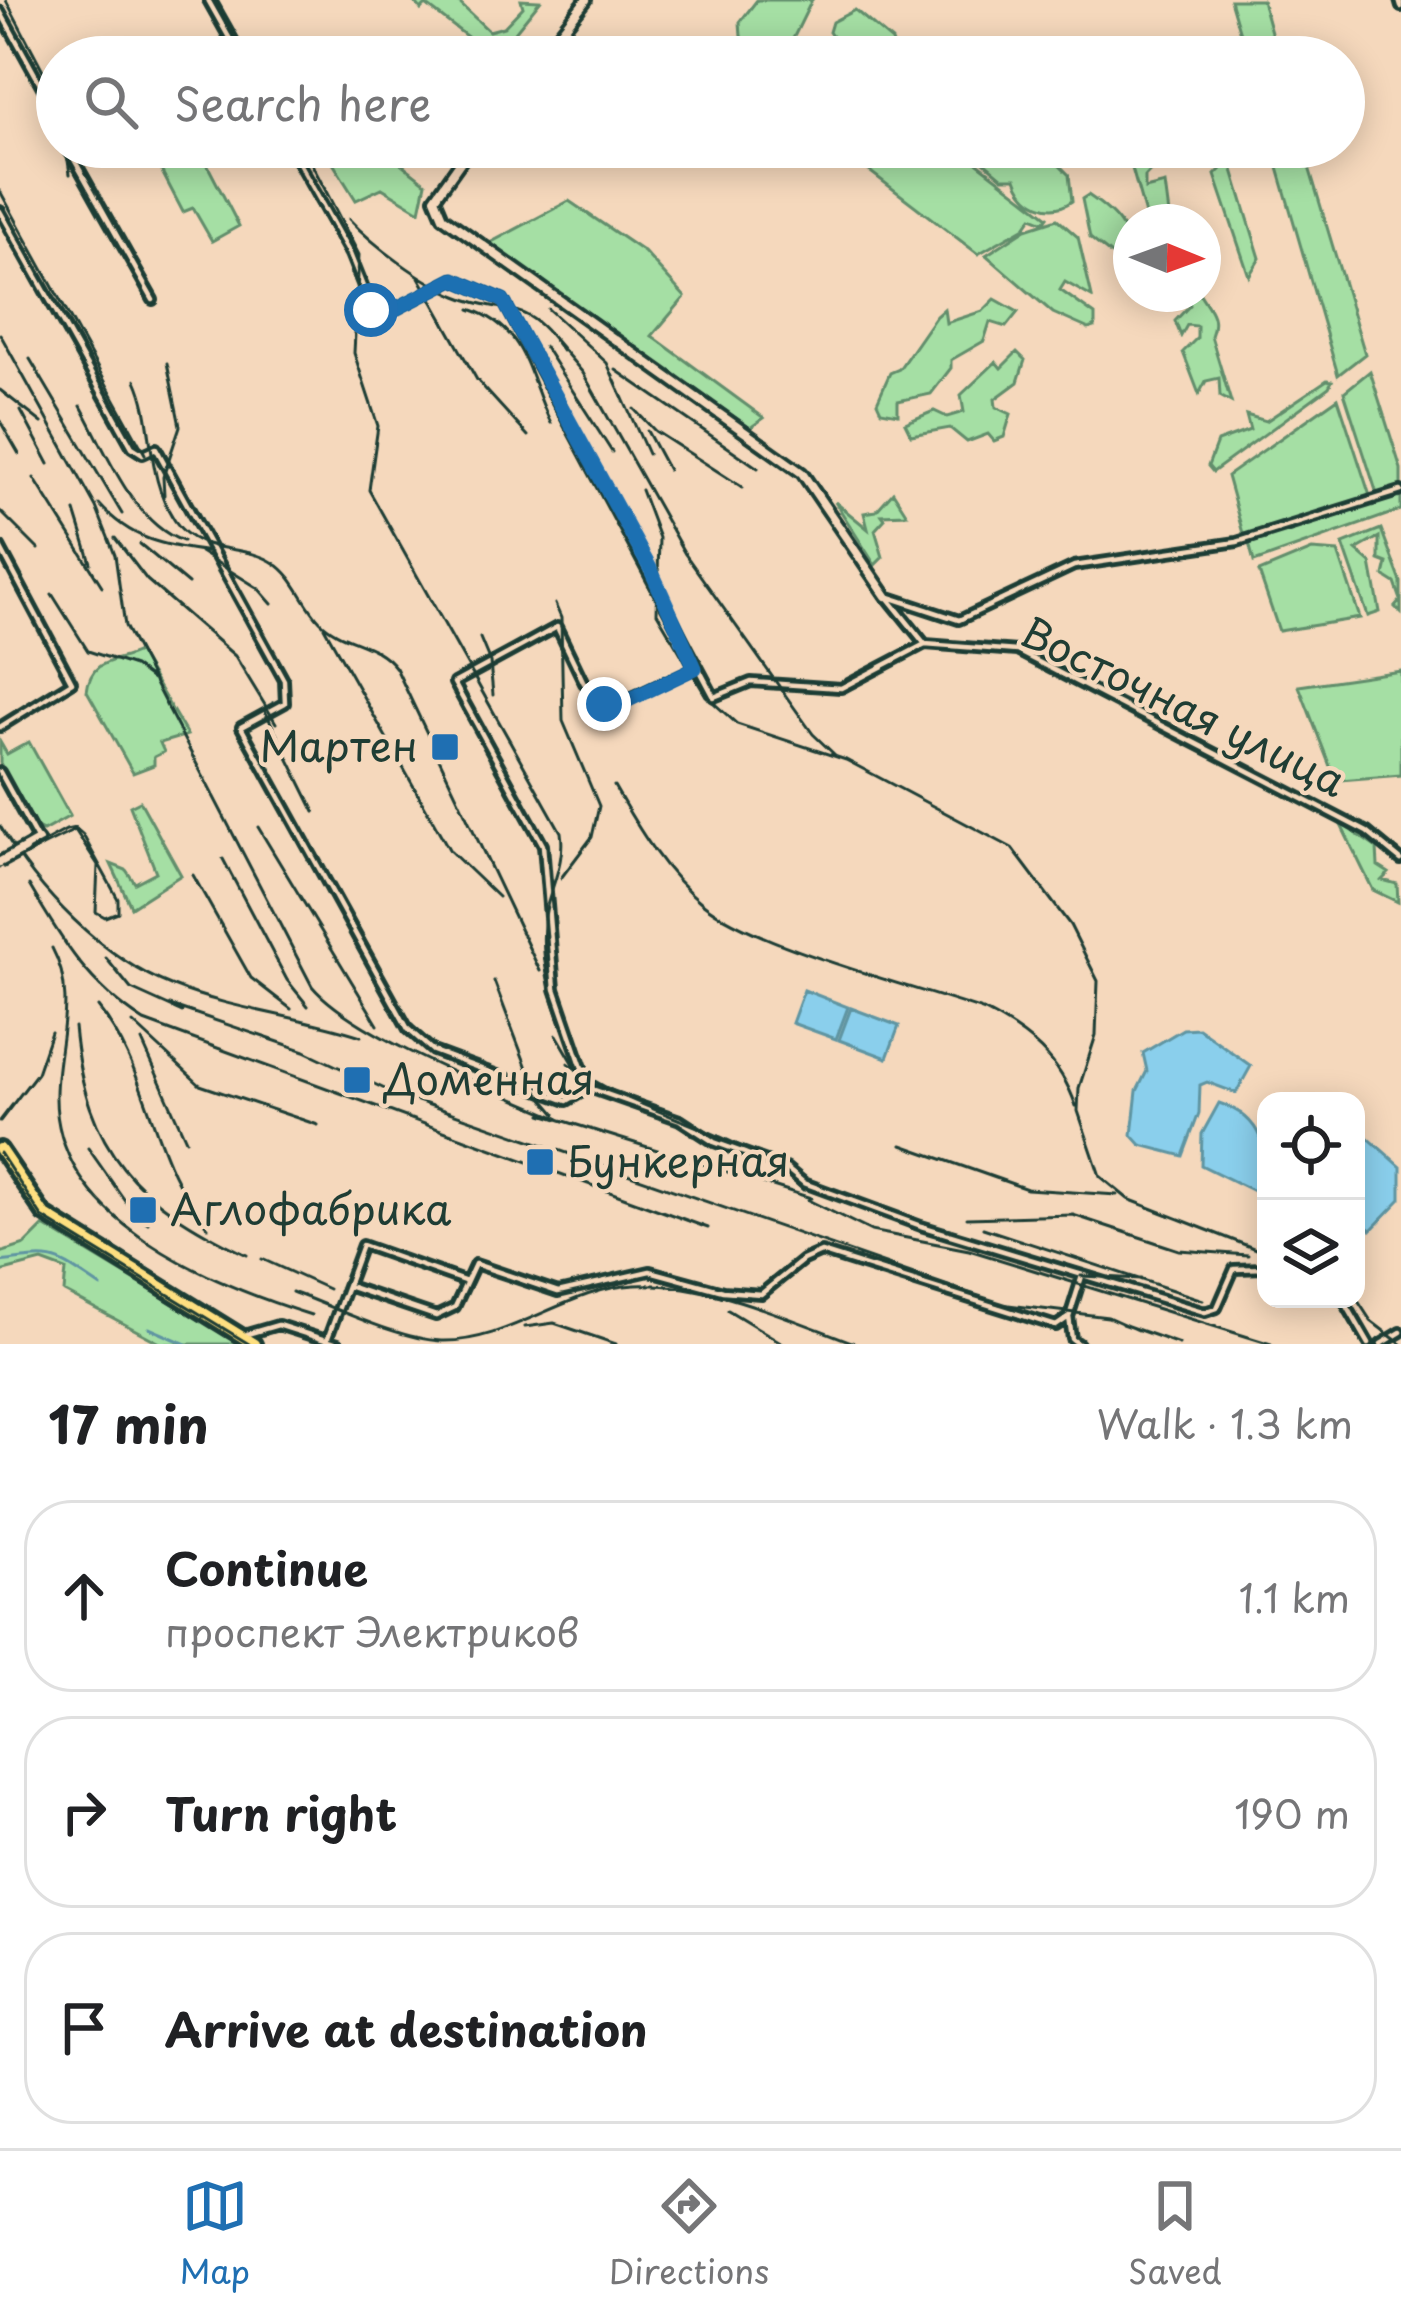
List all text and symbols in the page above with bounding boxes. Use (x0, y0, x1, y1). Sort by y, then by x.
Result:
search box (36, 36, 1365, 168)
text: Search here (174, 68, 431, 136)
icon: search (78, 69, 144, 135)
north arrow (1113, 204, 1221, 312)
route start (344, 283, 398, 337)
street label: Восточная улица (1011, 599, 1358, 811)
route end (577, 677, 631, 731)
place label: Мартен (260, 713, 418, 776)
marker: Мартен (429, 731, 461, 763)
place label: Доменная (382, 1046, 595, 1109)
marker: Доменная (341, 1064, 373, 1096)
map controls (1257, 1092, 1365, 1308)
button: locate (1257, 1092, 1365, 1200)
place label: Бункерная (567, 1128, 789, 1191)
marker: Бункерная (524, 1146, 556, 1178)
place label: Аглофабрика (170, 1176, 452, 1239)
marker: Аглофабрика (127, 1194, 159, 1226)
button: layers (1257, 1200, 1365, 1308)
text: 17 min (48, 1384, 209, 1461)
text: Walk · 1.3 km (1097, 1393, 1353, 1452)
text: Continue (165, 1533, 368, 1601)
icon: ahead (51, 1563, 117, 1629)
text: 1.1 km (1239, 1567, 1350, 1626)
text: проспект Электриков (165, 1601, 579, 1660)
text: Turn right (165, 1778, 397, 1846)
icon: right (51, 1779, 117, 1845)
text: 190 m (1234, 1783, 1350, 1842)
text: Arrive at destination (165, 1994, 648, 2062)
icon: arrive (51, 1995, 117, 2061)
tab: Map (179, 2173, 250, 2295)
tab: Directions (609, 2173, 769, 2295)
tab: Saved (1128, 2173, 1222, 2295)

